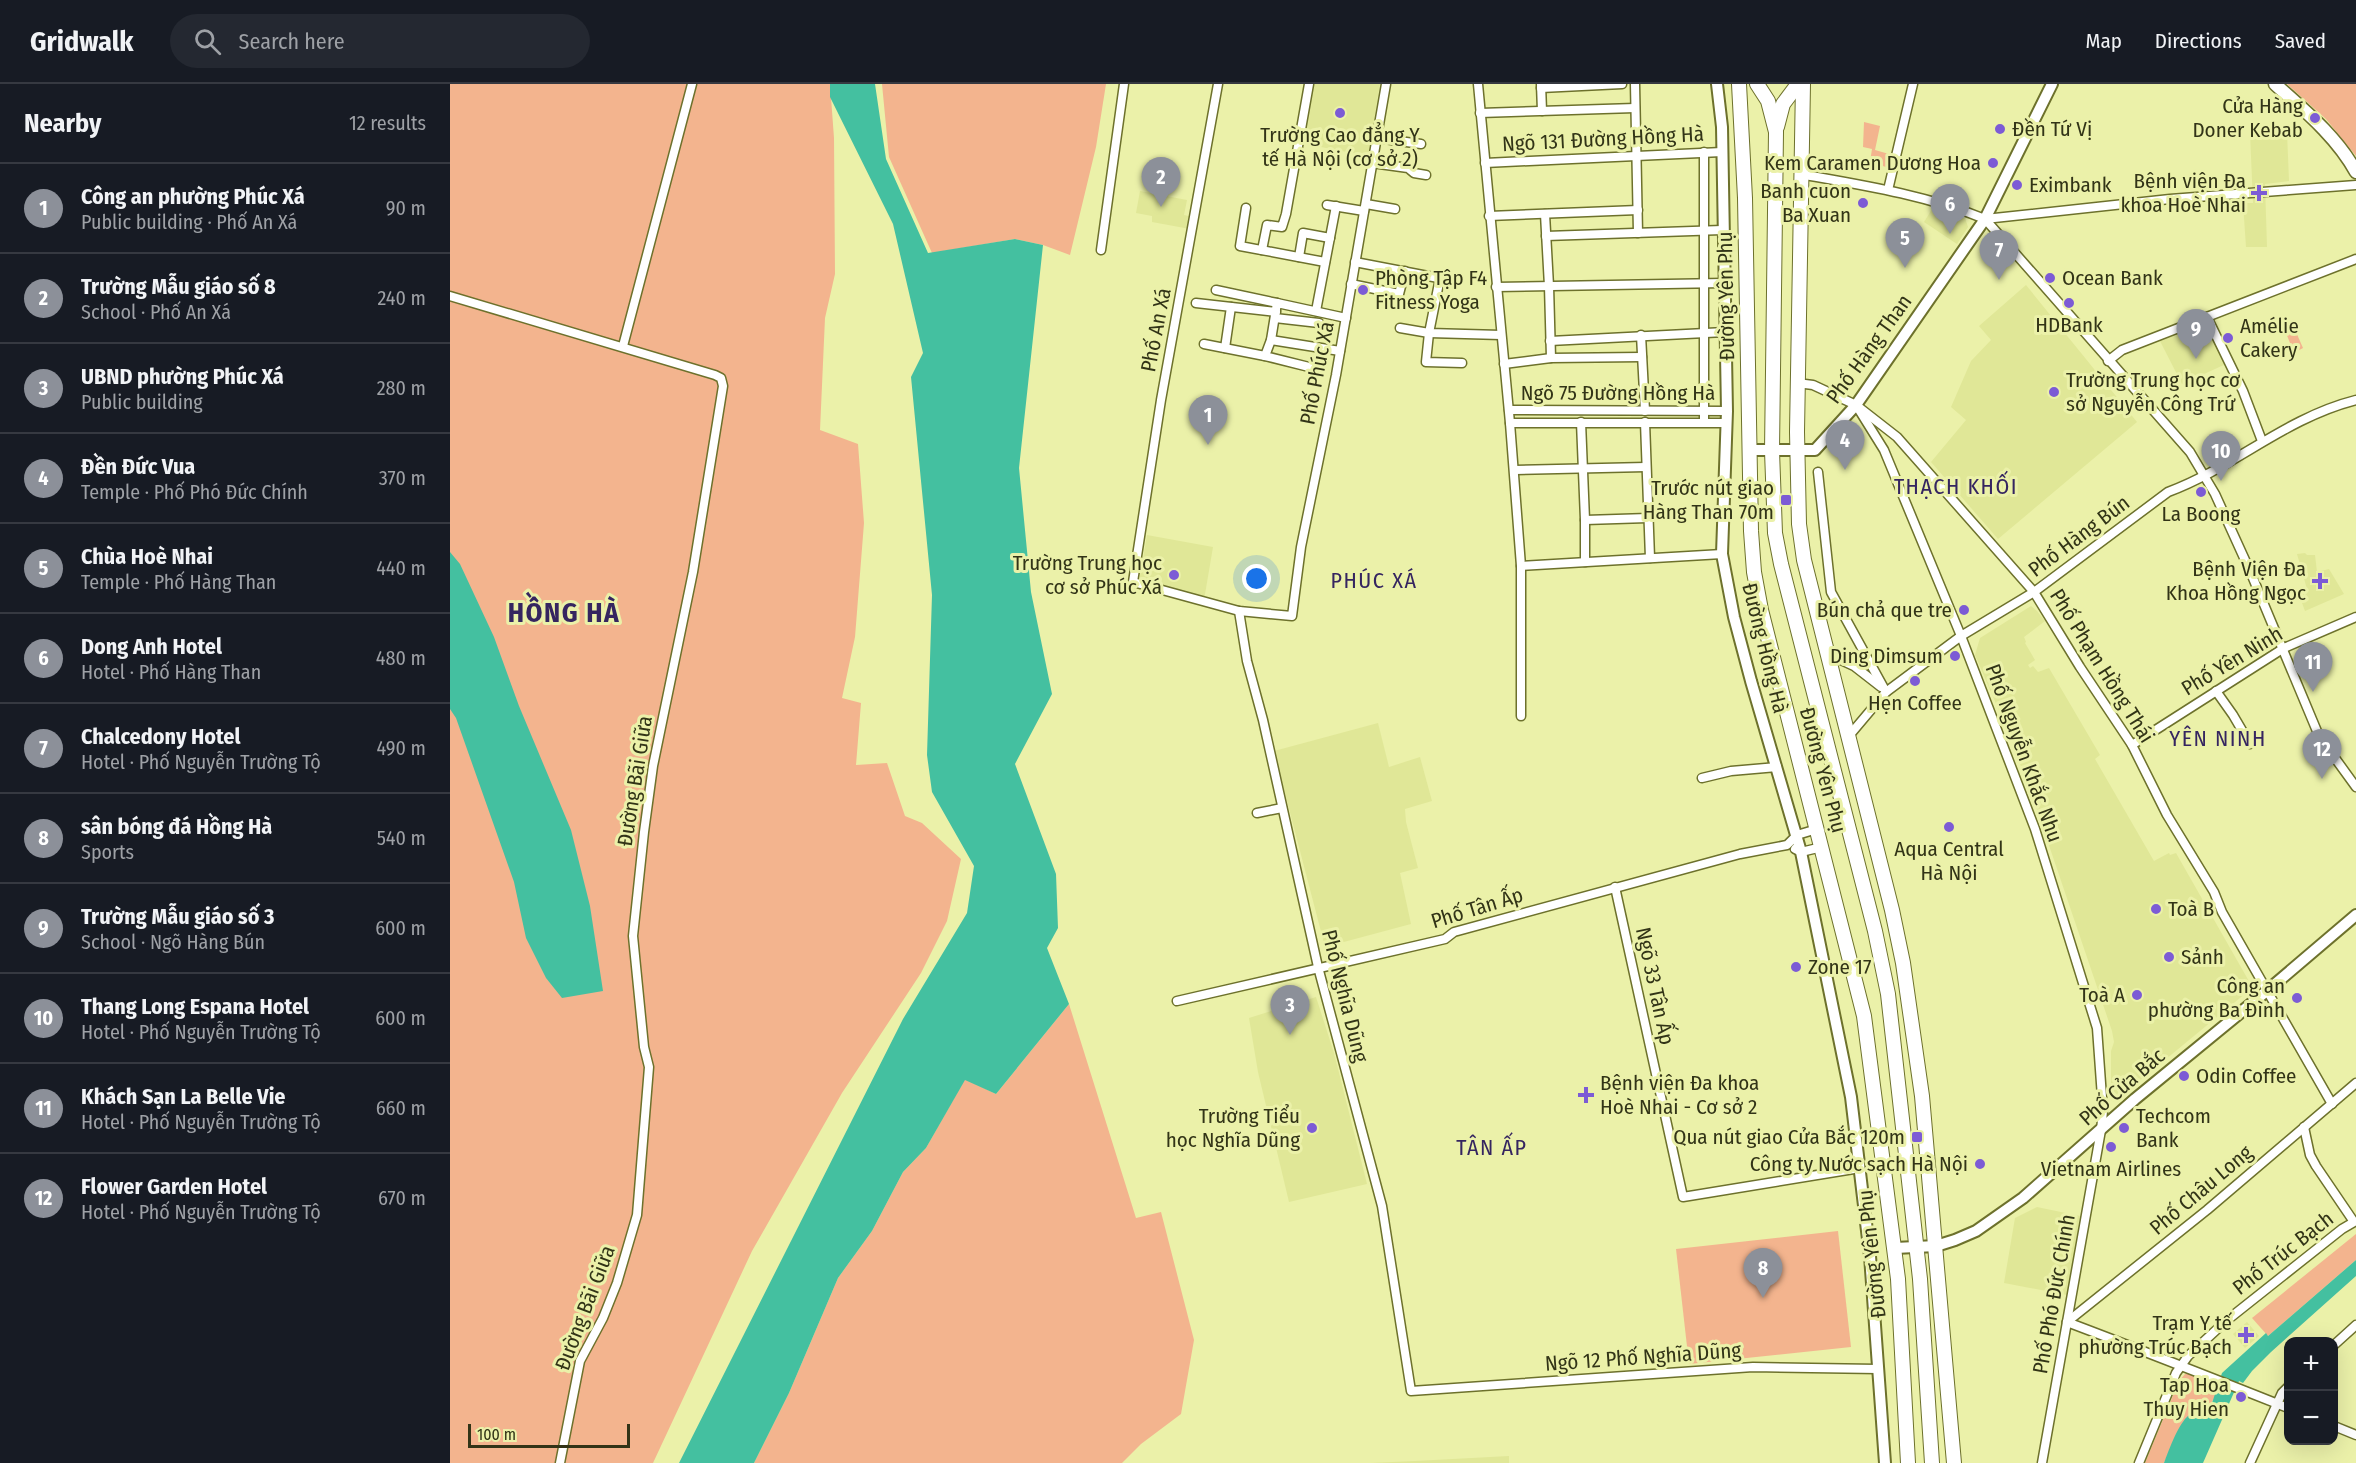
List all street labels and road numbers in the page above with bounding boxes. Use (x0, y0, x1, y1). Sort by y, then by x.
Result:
street label: Ngõ 131 Đường Hồng Hà (1501, 121, 1705, 157)
street label: Đường Yên Phụ (1712, 231, 1740, 361)
street label: Phố An Xá (1135, 286, 1177, 374)
street label: Phố Hàng Than (1821, 289, 1917, 409)
street label: Phố Phúc Xá (1294, 319, 1340, 427)
street label: Ngõ 75 Đường Hồng Hà (1521, 380, 1715, 406)
street label: Phố Hàng Bún (2023, 489, 2135, 583)
street label: Đường Hồng Hà (1736, 580, 1794, 716)
street label: Phố Phạm Hồng Thái (2044, 584, 2160, 748)
street label: Phố Yên Ninh (2177, 621, 2287, 701)
street label: Phố Nguyễn Khắc Nhu (1980, 660, 2068, 846)
street label: Đường Yên Phụ (1794, 704, 1852, 836)
street label: Đường Bãi Giữa (612, 714, 658, 848)
street label: Phố Tân Ấp (1428, 881, 1526, 934)
street label: Ngõ 33 Tân Ấp (1630, 925, 1681, 1047)
street label: Phố Nghĩa Dũng (1316, 927, 1374, 1065)
street label: Phố Cửa Bắc (2074, 1043, 2170, 1131)
street label: Phố Châu Long (2144, 1139, 2258, 1241)
street label: Đường Yên Phụ (1852, 1188, 1892, 1320)
street label: Phố Trúc Bạch (2227, 1206, 2339, 1300)
street label: Phố Phó Đức Chính (2027, 1212, 2081, 1376)
street label: Đường Bãi Giữa (549, 1242, 621, 1374)
street label: Ngõ 12 Phố Nghĩa Dũng (1544, 1337, 1742, 1377)

